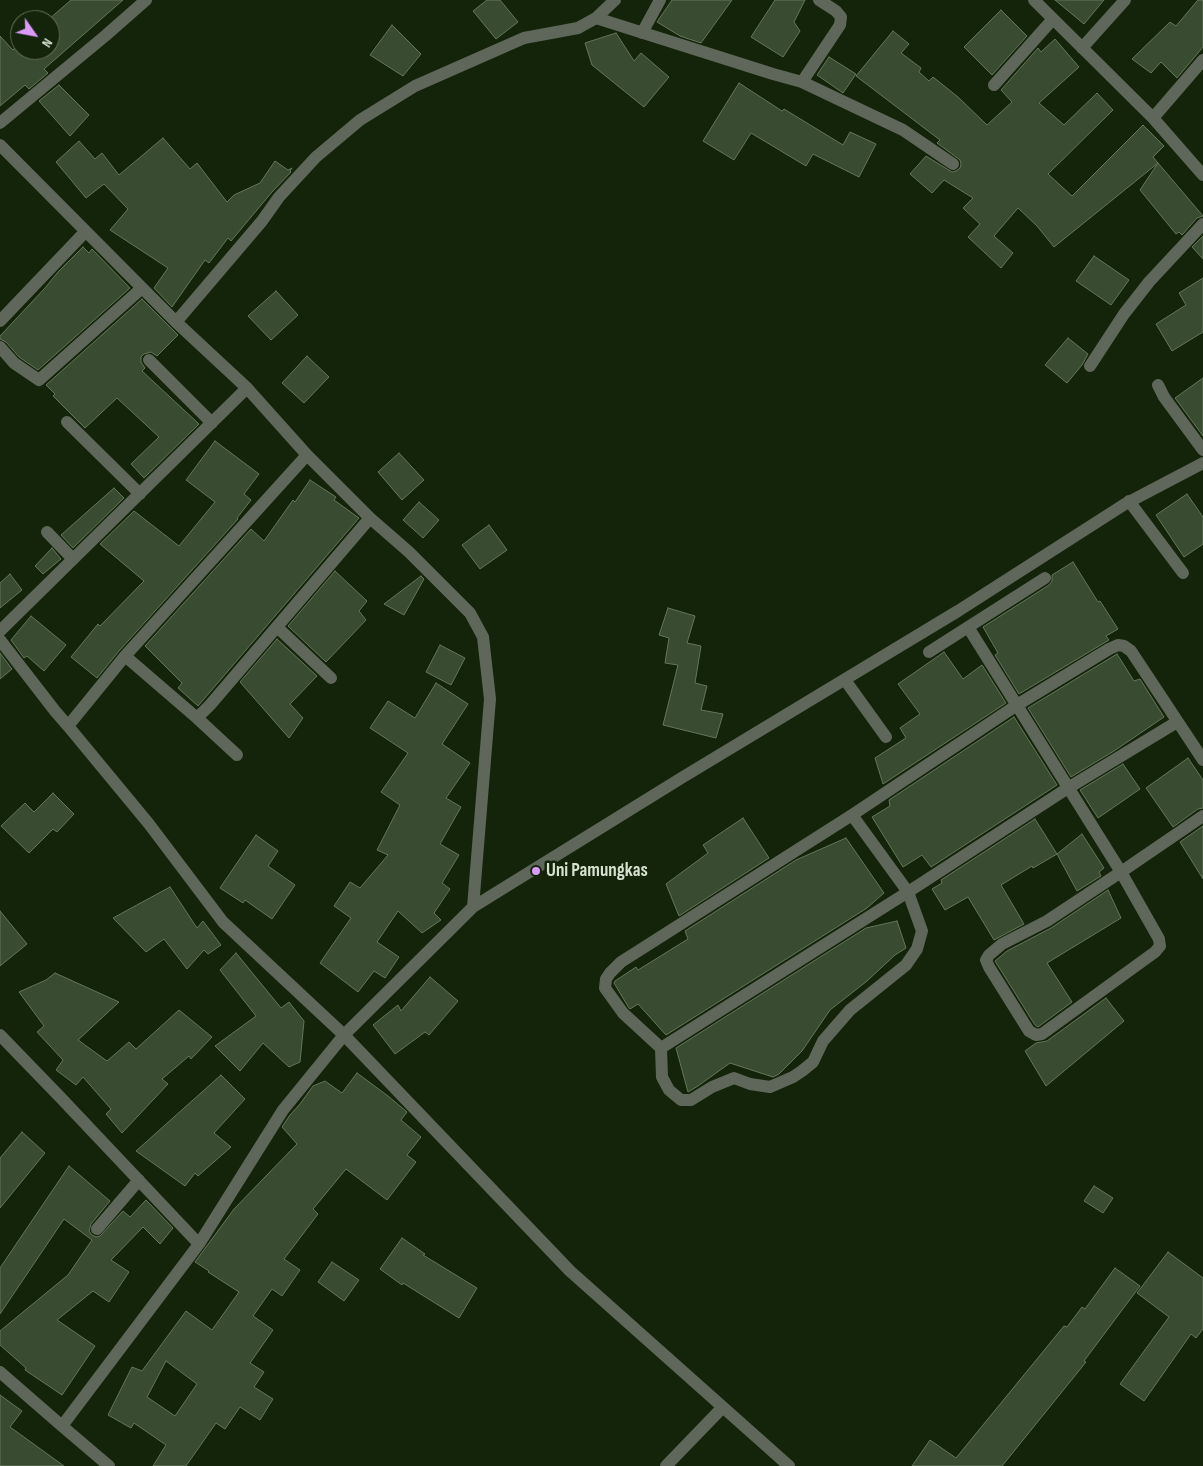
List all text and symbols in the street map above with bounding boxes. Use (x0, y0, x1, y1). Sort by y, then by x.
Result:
north arrow (10, 10, 60, 60)
text: N (38, 35, 56, 51)
place label: Uni Pamungkas (546, 860, 648, 882)
marker: Uni Pamungkas (530, 865, 542, 877)

